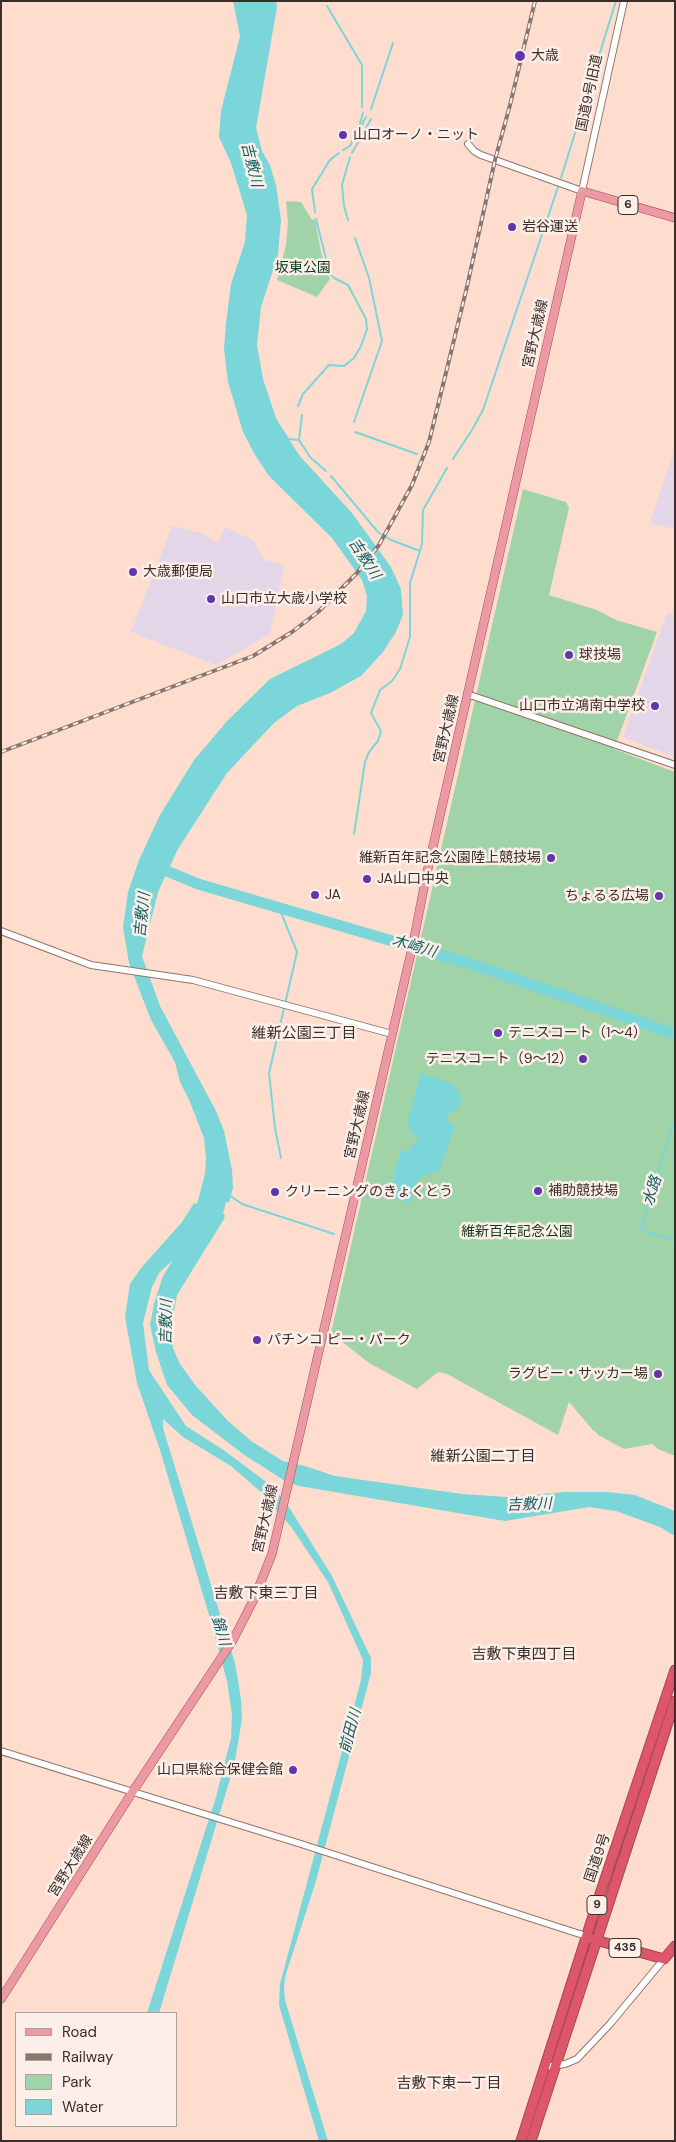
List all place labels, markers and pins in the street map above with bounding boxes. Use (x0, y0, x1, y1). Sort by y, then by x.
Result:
place label: 大歳 (531, 48, 559, 64)
marker: 大歳 (513, 49, 527, 63)
place label: 山口オーノ・ニット (353, 127, 479, 143)
marker: 山口オーノ・ニット (337, 129, 349, 141)
place label: 岩谷運送 (522, 219, 578, 235)
marker: 岩谷運送 (506, 221, 518, 233)
place label: 大歳郵便局 (143, 564, 213, 580)
marker: 大歳郵便局 (127, 566, 139, 578)
place label: 山口市立大歳小学校 (221, 591, 347, 607)
marker: 山口市立大歳小学校 (205, 593, 217, 605)
place label: 球技場 (579, 647, 621, 663)
marker: 球技場 (563, 649, 575, 661)
place label: 山口市立鴻南中学校 (519, 698, 645, 714)
marker: 山口市立鴻南中学校 (649, 700, 661, 712)
place label: 維新百年記念公園陸上競技場 (359, 850, 541, 866)
marker: 維新百年記念公園陸上競技場 (545, 852, 557, 864)
place label: JA山口中央 (377, 871, 449, 887)
marker: JA山口中央 (361, 873, 373, 885)
place label: JA (325, 887, 341, 903)
place label: ちょるる広場 (565, 888, 649, 904)
marker: JA (309, 889, 321, 901)
marker: ちょるる広場 (653, 890, 665, 902)
place label: テニスコート（1～4） (508, 1025, 647, 1041)
marker: テニスコート（1～4） (492, 1027, 504, 1039)
place label: テニスコート（9～12） (426, 1051, 573, 1067)
marker: テニスコート（9～12） (577, 1053, 589, 1065)
place label: 補助競技場 (548, 1183, 618, 1199)
place label: クリーニングのきょくとう (285, 1184, 453, 1200)
marker: 補助競技場 (532, 1185, 544, 1197)
marker: クリーニングのきょくとう (269, 1186, 281, 1198)
place label: パチンコ ピー・パーク (267, 1332, 411, 1348)
marker: パチンコ ピー・パーク (251, 1334, 263, 1346)
place label: ラグビー・サッカー場 (508, 1366, 648, 1382)
marker: ラグビー・サッカー場 (652, 1368, 664, 1380)
place label: 山口県総合保健会館 (157, 1762, 283, 1778)
marker: 山口県総合保健会館 (287, 1764, 299, 1776)

